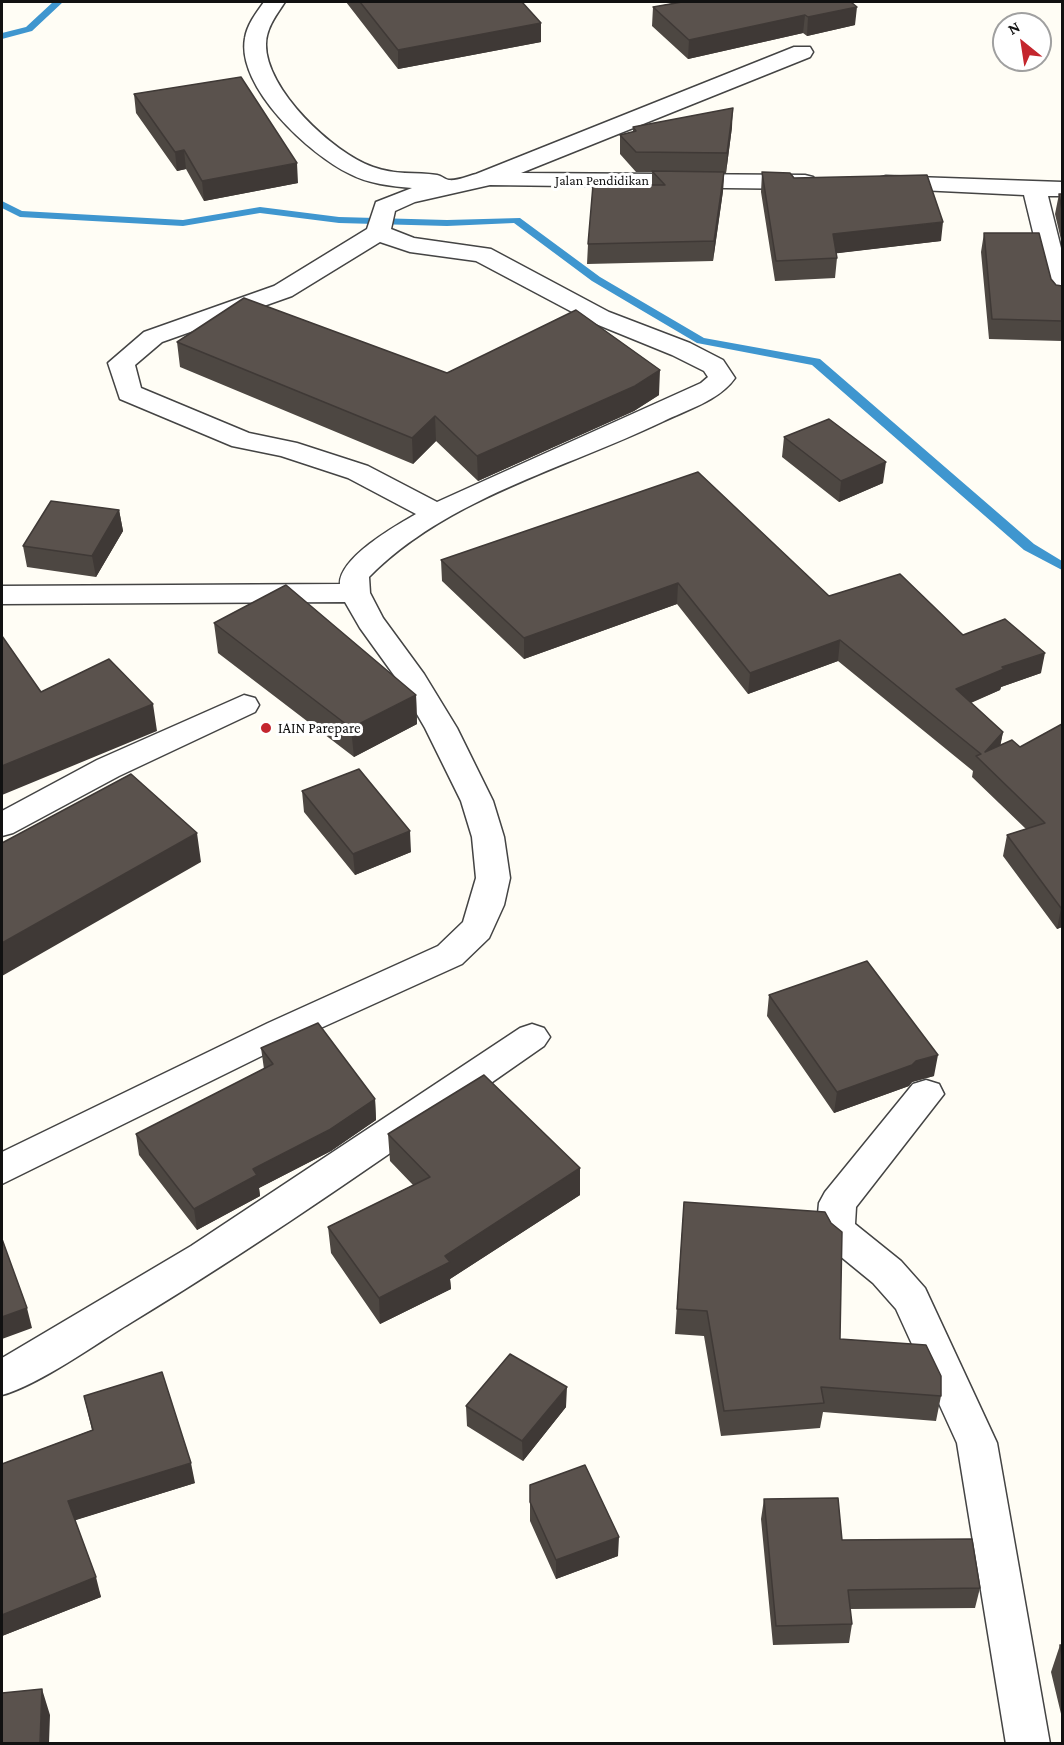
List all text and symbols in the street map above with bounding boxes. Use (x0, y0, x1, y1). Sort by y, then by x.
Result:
north arrow (992, 12, 1052, 72)
text: N (1005, 18, 1023, 38)
street label: Jalan Pendidikan (555, 173, 649, 189)
place label: IAIN Parepare (278, 719, 361, 737)
marker: IAIN Parepare (259, 721, 273, 735)

